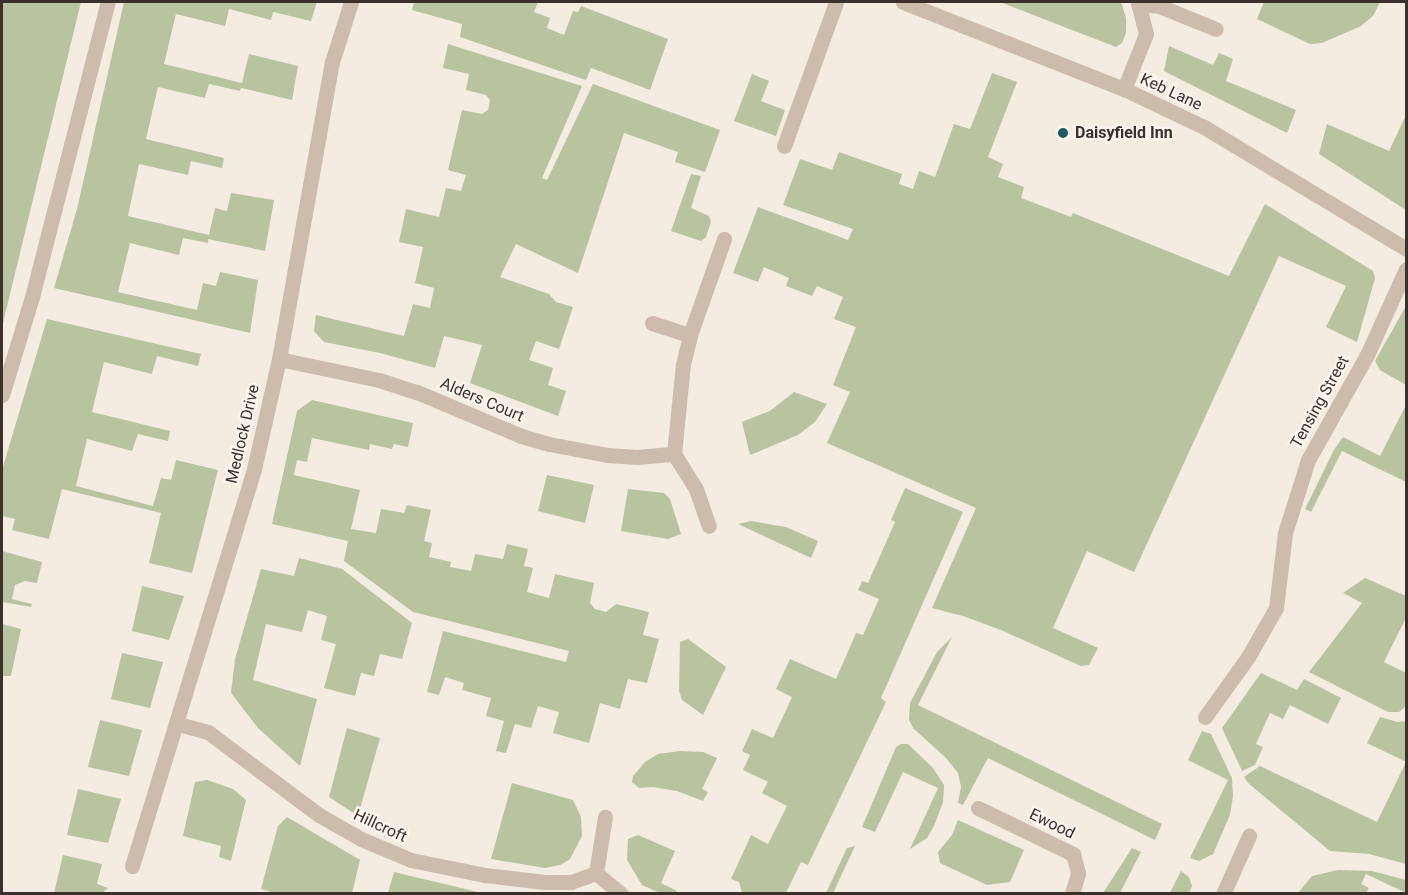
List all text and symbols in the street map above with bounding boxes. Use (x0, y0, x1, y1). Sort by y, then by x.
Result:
street label: Keb Lane (1137, 69, 1205, 115)
place label: Daisyfield Inn (1075, 123, 1173, 143)
marker: Daisyfield Inn (1056, 126, 1070, 140)
street label: Tensing Street (1287, 353, 1353, 451)
street label: Alders Court (437, 374, 527, 426)
street label: Medlock Drive (222, 383, 264, 485)
street label: Hillcroft (350, 805, 410, 847)
street label: Ewood (1026, 805, 1078, 843)

